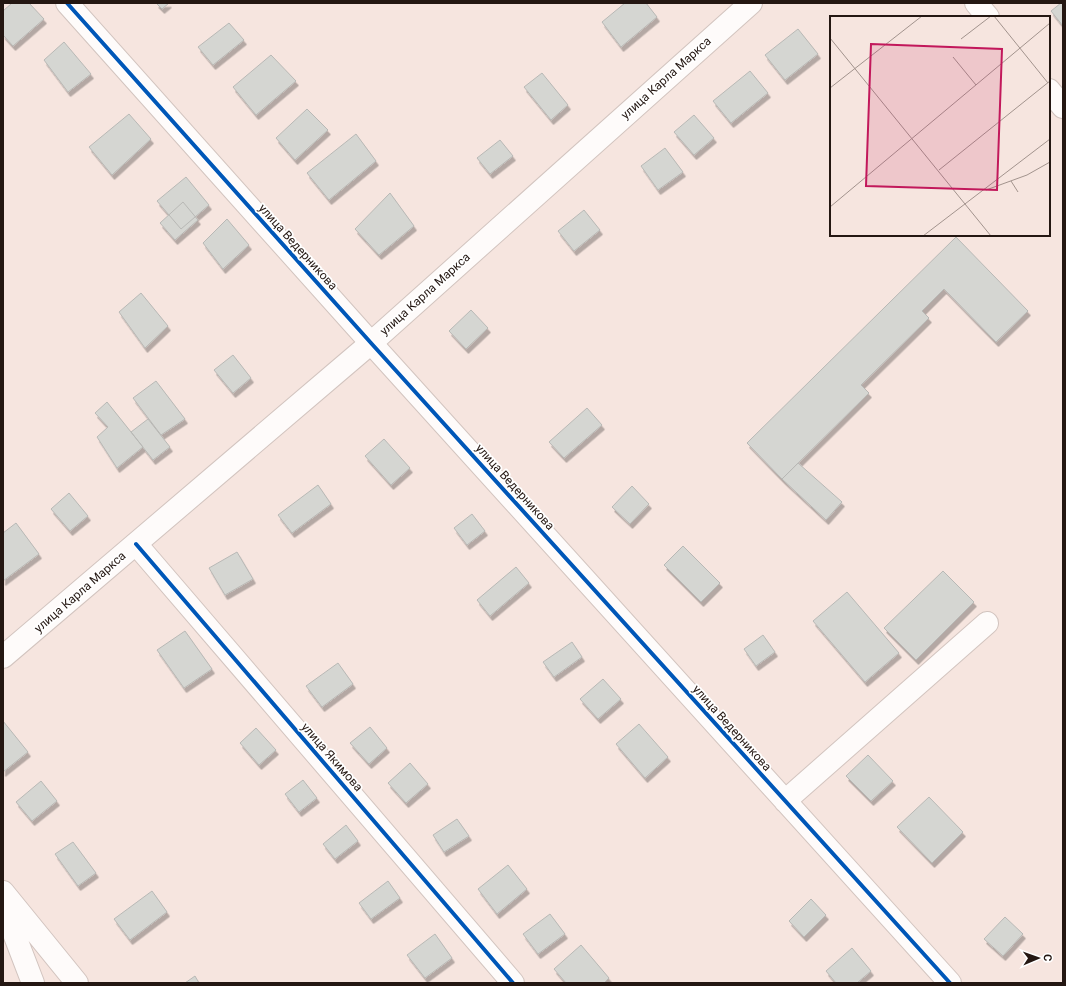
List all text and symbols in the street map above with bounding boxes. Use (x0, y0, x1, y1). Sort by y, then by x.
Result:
inset map (830, 16, 1050, 236)
street label: улица Карла Маркса (618, 34, 714, 122)
street label: улица Ведерникова (256, 201, 340, 293)
street label: улица Карла Маркса (377, 250, 473, 338)
street label: улица Ведерникова (473, 441, 557, 533)
street label: улица Карла Маркса (32, 549, 128, 635)
street label: улица Ведерникова (690, 682, 774, 774)
street label: улица Якимова (298, 720, 366, 794)
north arrow (1018, 938, 1058, 978)
text: С (1041, 954, 1054, 961)

